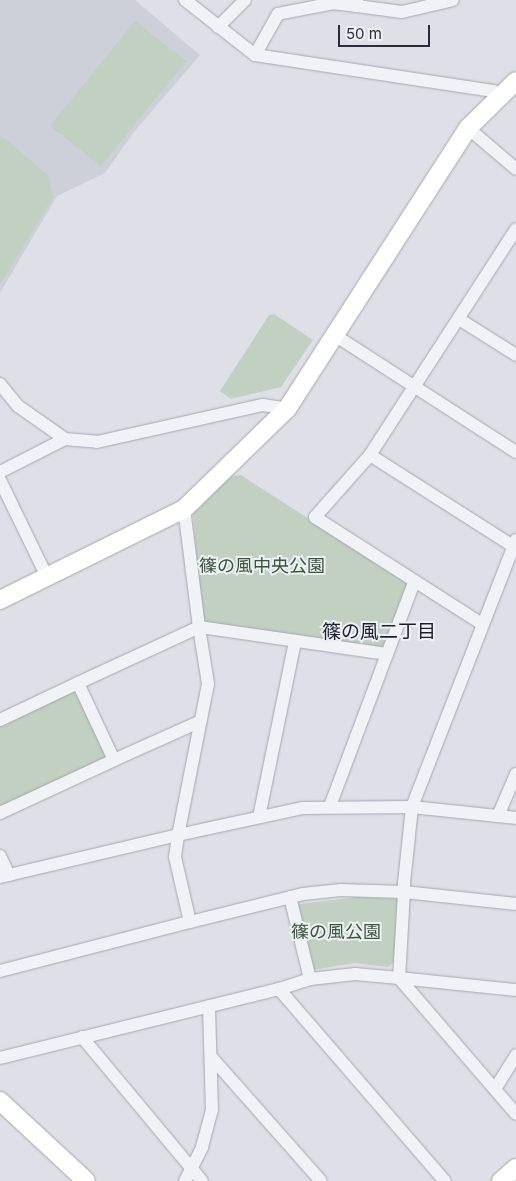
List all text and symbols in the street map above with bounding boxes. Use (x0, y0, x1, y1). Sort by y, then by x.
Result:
scale bar (341, 15, 434, 47)
text: 50 m (346, 24, 382, 43)
park label: 篠の風中央公園 (199, 555, 325, 577)
district label: 篠の風二丁目 (322, 621, 436, 643)
park label: 篠の風公園 (291, 921, 381, 943)

